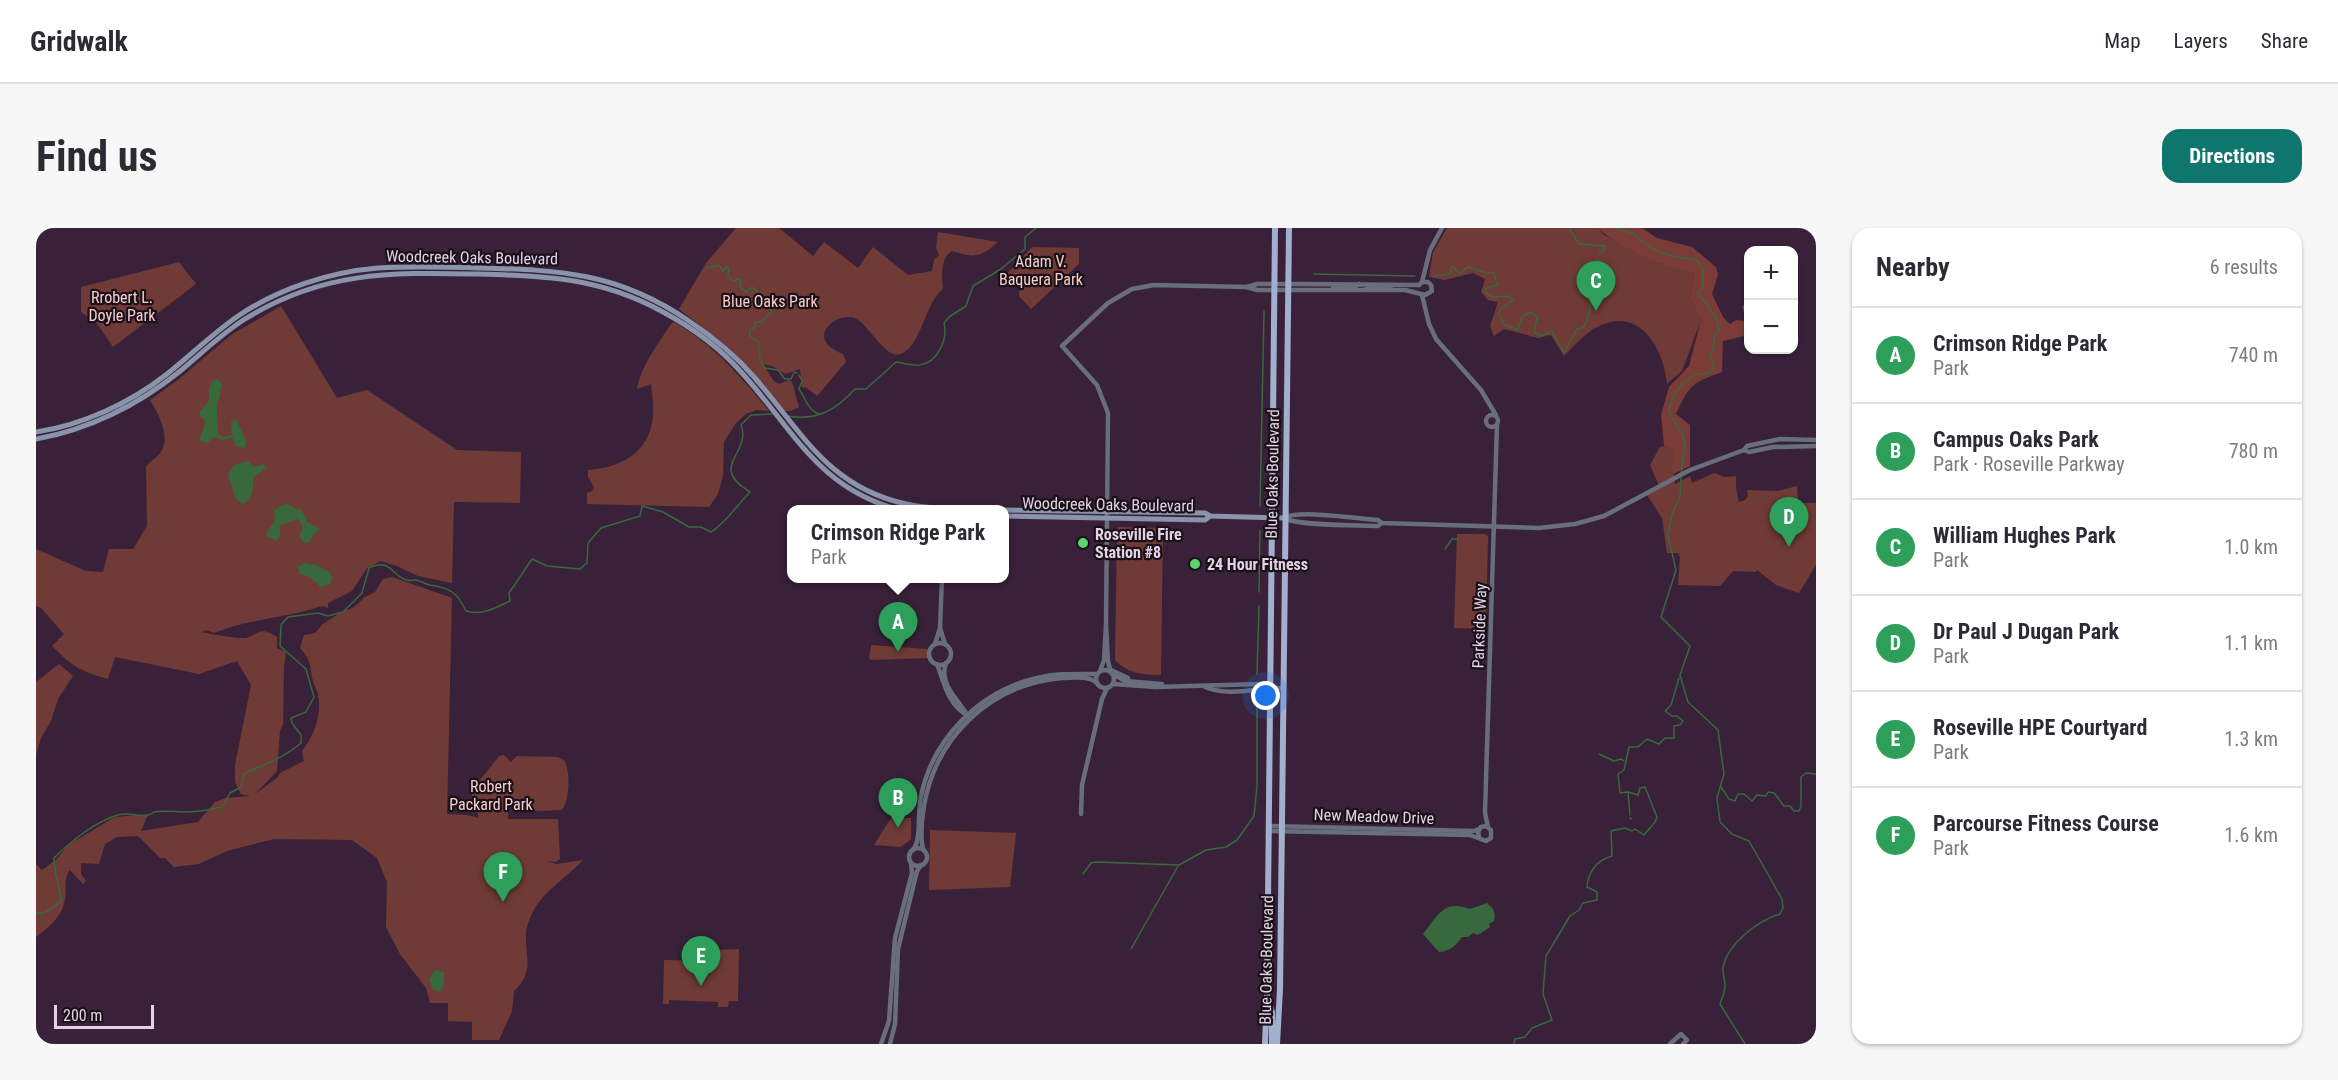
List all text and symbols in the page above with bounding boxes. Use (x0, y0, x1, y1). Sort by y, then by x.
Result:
text: Gridwalk (30, 25, 128, 58)
text: Map (2104, 29, 2141, 53)
text: Layers (2174, 29, 2228, 53)
text: Share (2261, 29, 2308, 53)
button: Directions (2162, 129, 2302, 183)
text: Find us (36, 132, 157, 181)
map controls (1744, 246, 1798, 354)
button: + (1744, 246, 1798, 300)
street label: Woodcreek Oaks Boulevard (386, 247, 558, 268)
park label: Adam V. Baquera Park (999, 252, 1084, 289)
text: Nearby (1876, 252, 1950, 282)
text: 6 results (2210, 255, 2278, 279)
pin: C (1576, 262, 1616, 311)
park label: Rrobert L. Doyle Park (88, 288, 156, 325)
park label: Blue Oaks Park (722, 292, 818, 311)
button: − (1744, 300, 1798, 354)
text: Crimson Ridge Park (1933, 331, 2107, 356)
text: A (1890, 343, 1901, 367)
text: 740 m (2229, 343, 2278, 367)
text: Park (1933, 356, 1969, 380)
street label: Blue Oaks Boulevard (1262, 409, 1283, 539)
text: Campus Oaks Park (1933, 427, 2099, 452)
text: B (1890, 439, 1901, 463)
text: 780 m (2229, 439, 2278, 463)
text: Park · Roseville Parkway (1933, 452, 2124, 476)
street label: Woodcreek Oaks Boulevard (1022, 494, 1194, 515)
pin: D (1770, 498, 1808, 547)
popup (787, 505, 1009, 583)
text: Crimson Ridge Park (811, 520, 985, 545)
text: William Hughes Park (1933, 523, 2116, 548)
place label: Roseville Fire Station #8 (1095, 525, 1182, 562)
text: C (1890, 535, 1901, 559)
text: 1.0 km (2224, 535, 2278, 559)
marker: Roseville Fire Station #8 (1076, 536, 1090, 550)
text: Park (811, 545, 846, 569)
text: Park (1933, 548, 1969, 572)
place label: 24 Hour Fitness (1207, 555, 1308, 574)
marker: 24 Hour Fitness (1188, 557, 1202, 571)
street label: Parkside Way (1469, 583, 1490, 669)
pin: A (878, 602, 918, 652)
text: Dr Paul J Dugan Park (1933, 619, 2119, 644)
text: D (1890, 631, 1901, 655)
text: 1.1 km (2224, 631, 2278, 655)
text: Park (1933, 644, 1969, 668)
your location (1251, 681, 1280, 710)
text: Roseville HPE Courtyard (1933, 715, 2147, 740)
text: E (1891, 727, 1900, 751)
text: 1.3 km (2224, 727, 2278, 751)
text: Park (1933, 740, 1969, 764)
park label: Robert Packard Park (449, 777, 534, 814)
pin: B (878, 778, 918, 828)
street label: New Meadow Drive (1313, 805, 1435, 828)
text: Parcourse Fitness Course (1933, 811, 2159, 836)
text: F (1891, 823, 1900, 847)
text: 1.6 km (2224, 823, 2278, 847)
text: Park (1933, 836, 1969, 860)
pin: F (484, 852, 522, 902)
street label: Blue Oaks Boulevard (1256, 895, 1277, 1025)
pin: E (682, 936, 720, 986)
scale bar (54, 1002, 154, 1030)
text: 200 m (63, 1006, 102, 1025)

